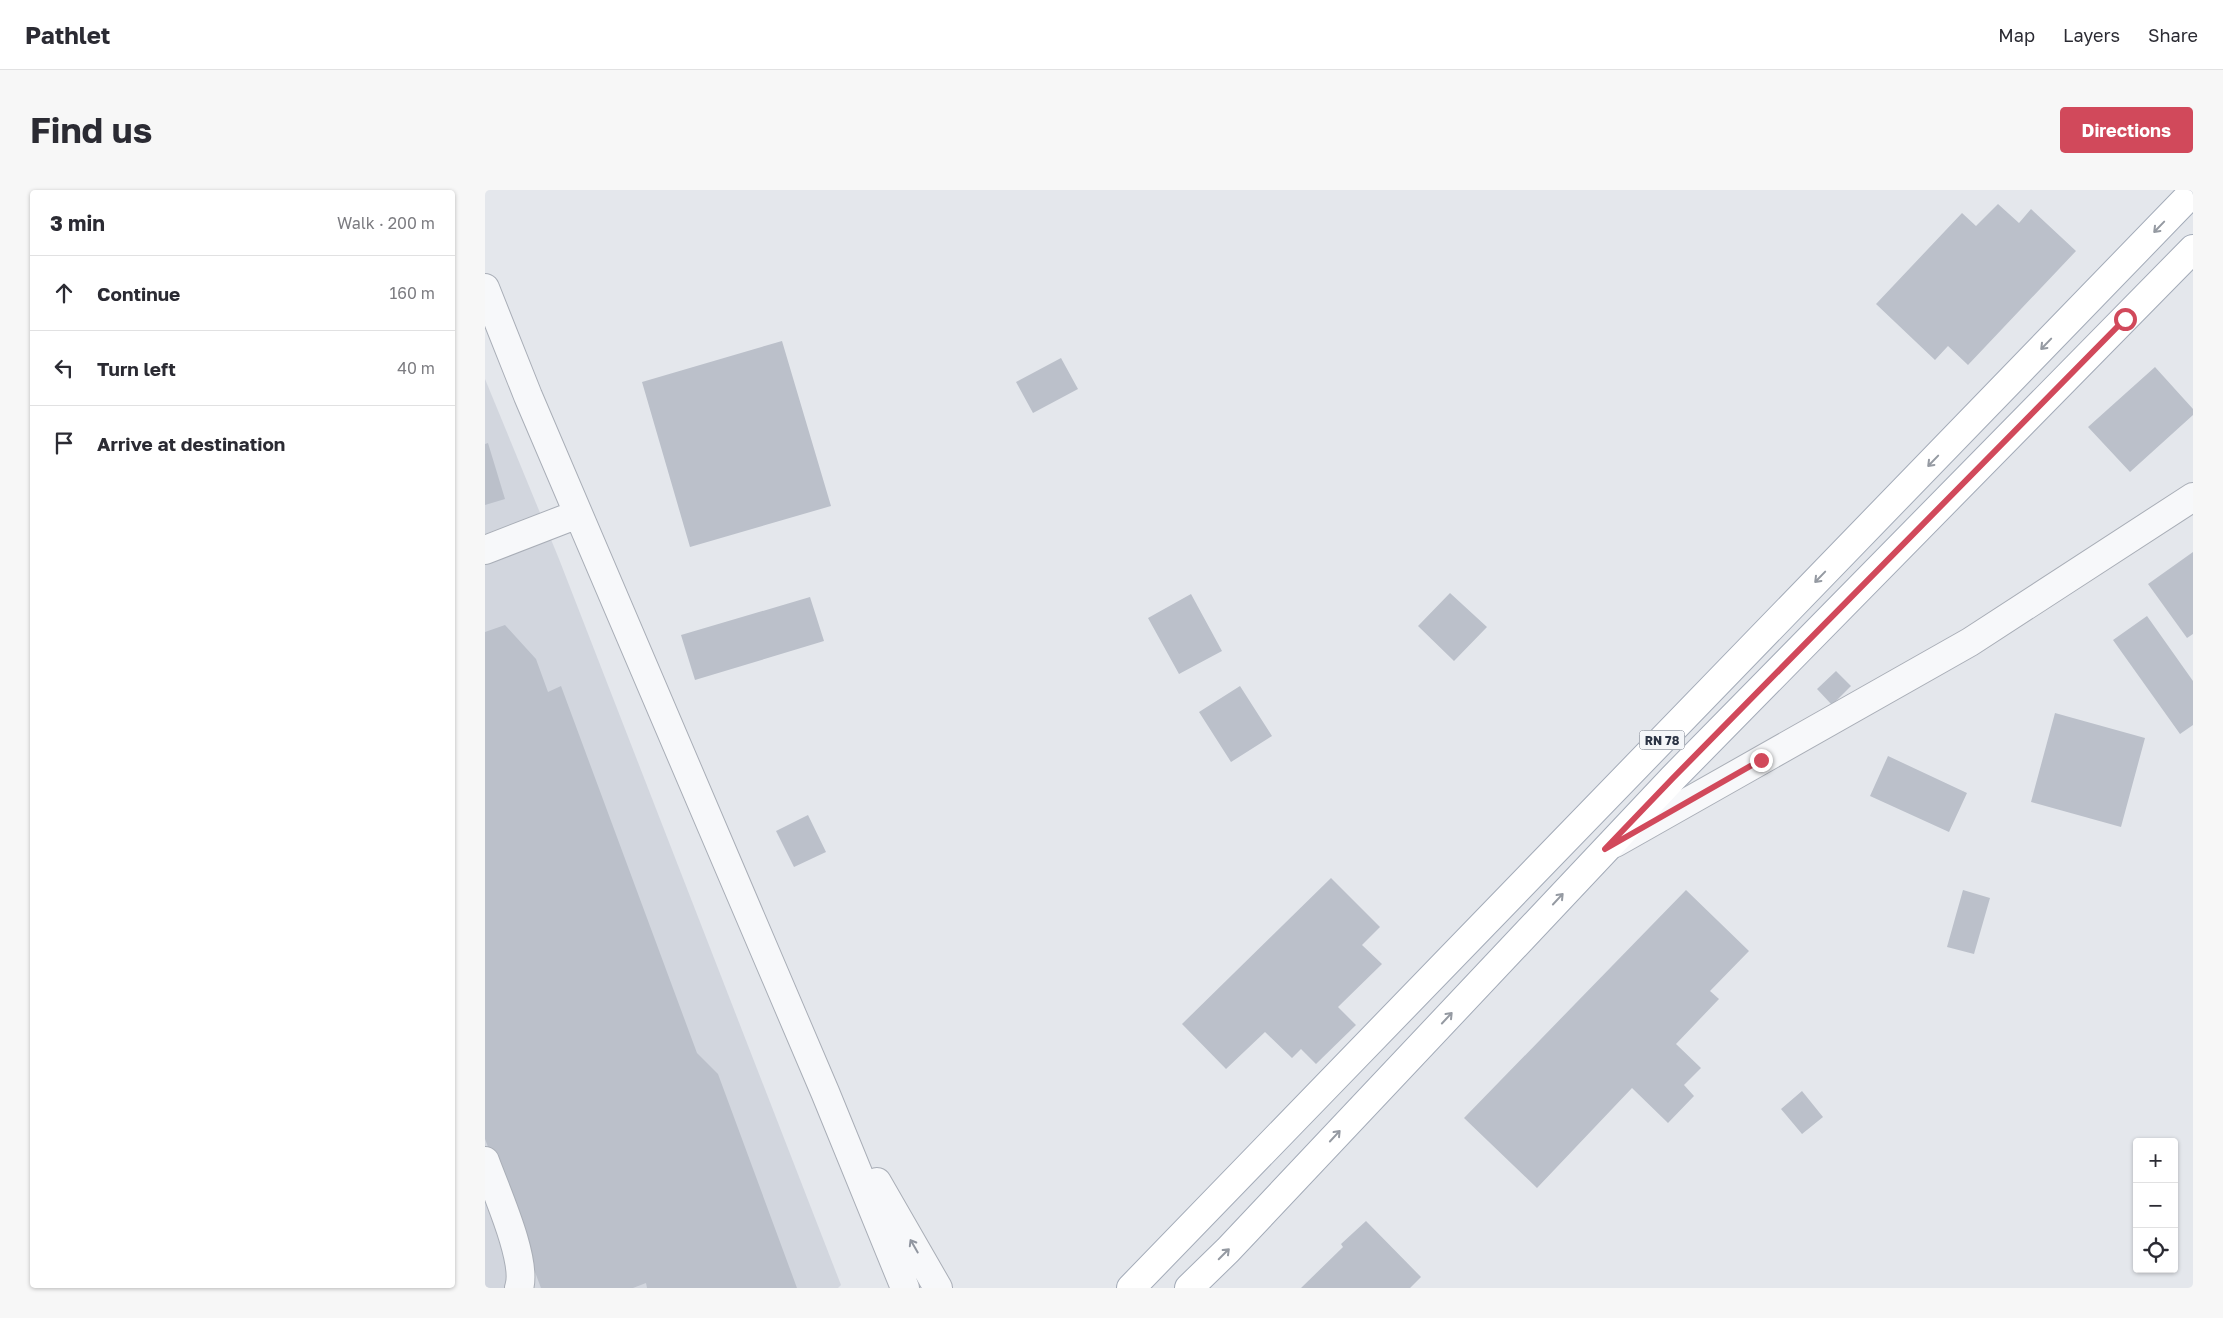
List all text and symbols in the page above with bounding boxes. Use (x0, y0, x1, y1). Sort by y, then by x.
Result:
text: Pathlet (25, 20, 110, 49)
text: Map (1998, 24, 2035, 46)
text: Layers (2063, 24, 2120, 46)
text: Share (2148, 24, 2198, 46)
button: Directions (2060, 107, 2193, 153)
text: Find us (30, 109, 152, 151)
text: 3 min (50, 210, 105, 236)
text: Walk · 200 m (337, 213, 435, 233)
one-way arrow (2153, 221, 2165, 233)
icon: ahead (50, 279, 78, 307)
text: Continue (97, 282, 180, 305)
text: 160 m (389, 283, 435, 303)
route start (2114, 308, 2137, 331)
one-way arrow (2040, 338, 2052, 350)
icon: left (50, 354, 78, 382)
text: Turn left (97, 357, 176, 380)
text: 40 m (397, 358, 435, 378)
icon: arrive (50, 429, 78, 457)
text: Arrive at destination (97, 432, 285, 455)
one-way arrow (1927, 454, 1939, 467)
one-way arrow (1814, 571, 1826, 583)
road number: RN 78 (1639, 730, 1685, 750)
route end (1750, 749, 1773, 772)
one-way arrow (1552, 893, 1564, 906)
one-way arrow (1441, 1011, 1453, 1024)
one-way arrow (1329, 1129, 1341, 1142)
map controls (2133, 1138, 2178, 1273)
button: + (2133, 1138, 2178, 1183)
button: − (2133, 1183, 2178, 1228)
button: locate (2133, 1228, 2178, 1273)
one-way arrow (908, 1239, 918, 1253)
one-way arrow (1217, 1248, 1230, 1260)

